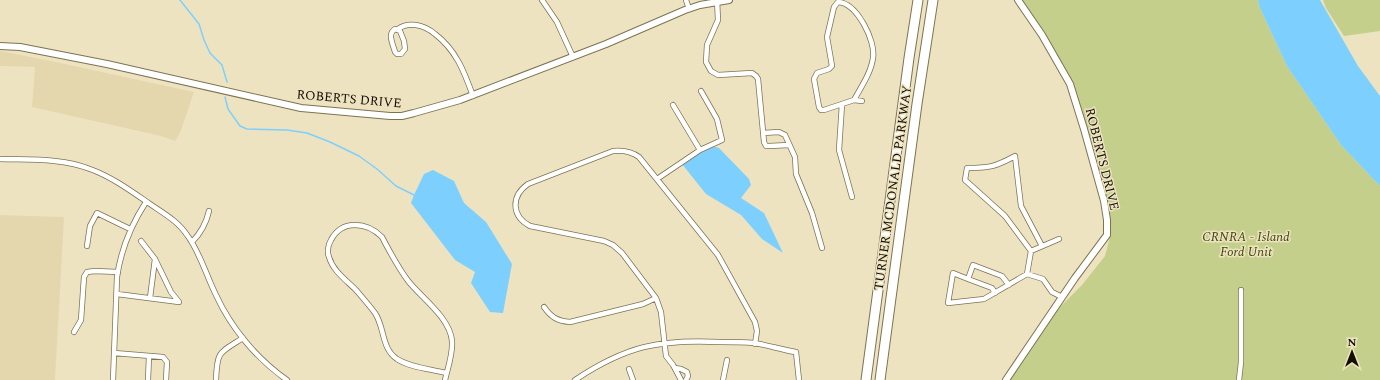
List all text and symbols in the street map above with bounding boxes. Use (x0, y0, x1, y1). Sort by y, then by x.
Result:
street label: ROBERTS DRIVE (296, 84, 402, 114)
street label: TURNER MCDONALD PARKWAY (869, 84, 917, 292)
street label: ROBERTS DRIVE (1080, 105, 1124, 213)
park label: CRNRA - Island Ford Unit (1202, 227, 1290, 262)
north arrow (1332, 332, 1372, 372)
text: N (1348, 334, 1357, 351)

